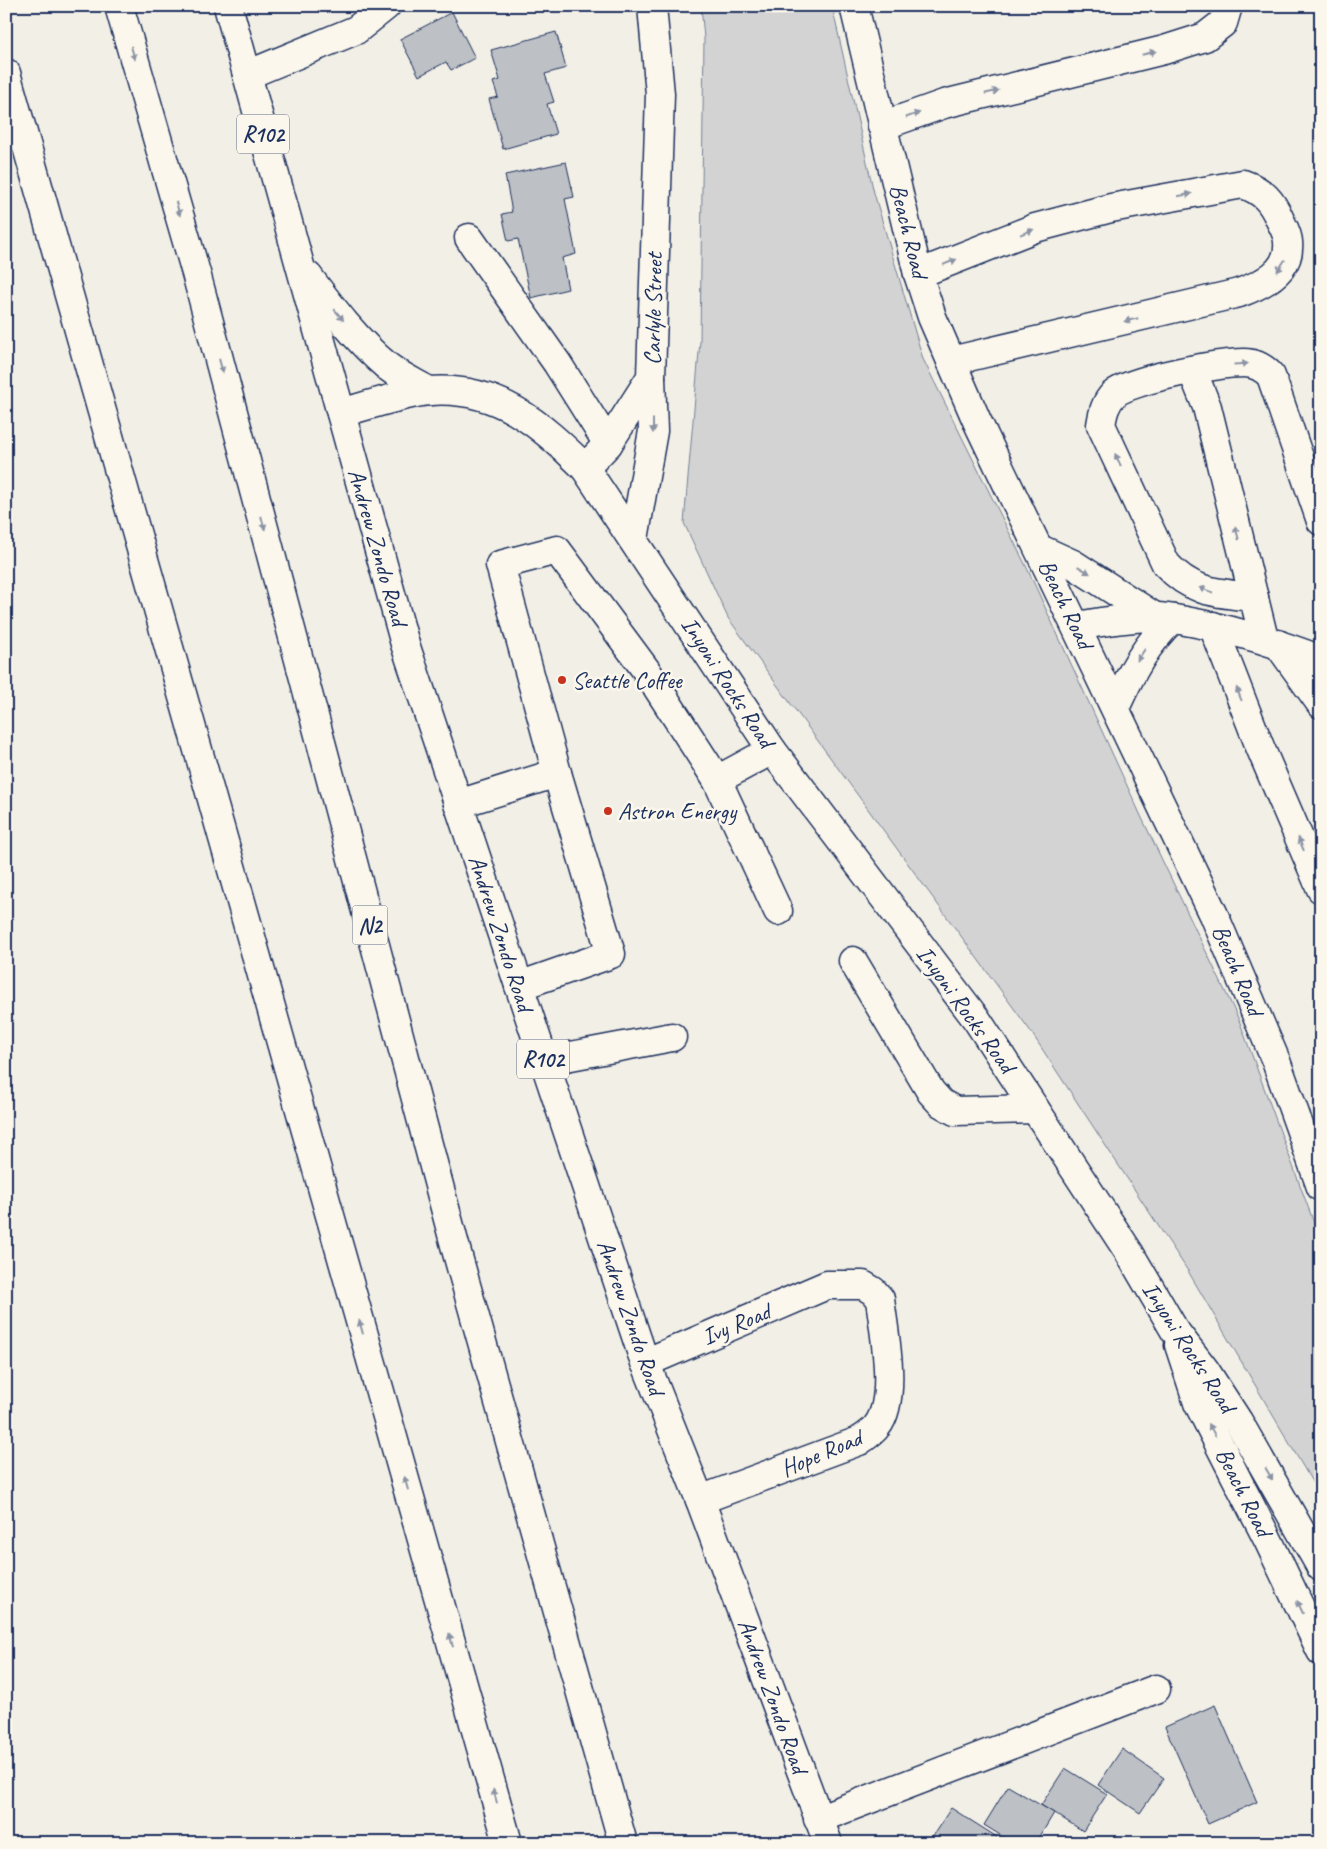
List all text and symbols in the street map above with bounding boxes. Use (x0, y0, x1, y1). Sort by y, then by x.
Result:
one-way arrow (129, 46, 137, 61)
one-way arrow (1142, 49, 1157, 57)
one-way arrow (984, 88, 999, 96)
one-way arrow (906, 111, 921, 118)
road number: R102 (237, 114, 289, 154)
street label: Beach Road (883, 181, 936, 284)
one-way arrow (1177, 190, 1193, 198)
one-way arrow (174, 202, 182, 217)
one-way arrow (1020, 227, 1034, 235)
street label: Carlyle Street (637, 251, 669, 365)
one-way arrow (943, 257, 957, 265)
one-way arrow (1276, 259, 1285, 272)
one-way arrow (333, 309, 344, 322)
one-way arrow (1124, 316, 1139, 324)
one-way arrow (217, 358, 225, 373)
one-way arrow (1233, 360, 1249, 368)
one-way arrow (649, 418, 657, 434)
one-way arrow (1114, 453, 1122, 468)
street label: Andrew Zondo Road (341, 465, 416, 632)
one-way arrow (259, 516, 267, 531)
one-way arrow (1233, 525, 1241, 540)
street label: Beach Road (1032, 555, 1102, 657)
one-way arrow (1077, 566, 1090, 575)
one-way arrow (1198, 586, 1213, 593)
street label: Inyoni Rocks Road (675, 611, 783, 756)
one-way arrow (1137, 648, 1146, 662)
place label: Seattle Coffee (572, 665, 684, 695)
marker: Seattle Coffee (556, 674, 568, 686)
one-way arrow (1235, 686, 1243, 701)
place label: Astron Energy (618, 796, 738, 826)
marker: Astron Energy (602, 805, 614, 817)
one-way arrow (1297, 837, 1305, 851)
street label: Andrew Zondo Road (462, 851, 541, 1018)
road number: N2 (352, 906, 388, 944)
street label: Beach Road (1206, 920, 1272, 1023)
street label: Inyoni Rocks Road (910, 940, 1024, 1081)
road number: R102 (517, 1040, 569, 1078)
street label: Andrew Zondo Road (590, 1236, 673, 1402)
street label: Inyoni Rocks Road (1136, 1276, 1244, 1421)
street label: Ivy Road (697, 1295, 778, 1352)
one-way arrow (357, 1319, 365, 1334)
street label: Hope Road (776, 1421, 869, 1483)
one-way arrow (1208, 1422, 1216, 1437)
street label: Beach Road (1209, 1443, 1281, 1545)
one-way arrow (1264, 1467, 1273, 1481)
one-way arrow (402, 1476, 410, 1491)
one-way arrow (1296, 1599, 1304, 1614)
street label: Andrew Zondo Road (731, 1615, 816, 1780)
one-way arrow (446, 1632, 454, 1647)
one-way arrow (491, 1788, 499, 1803)

